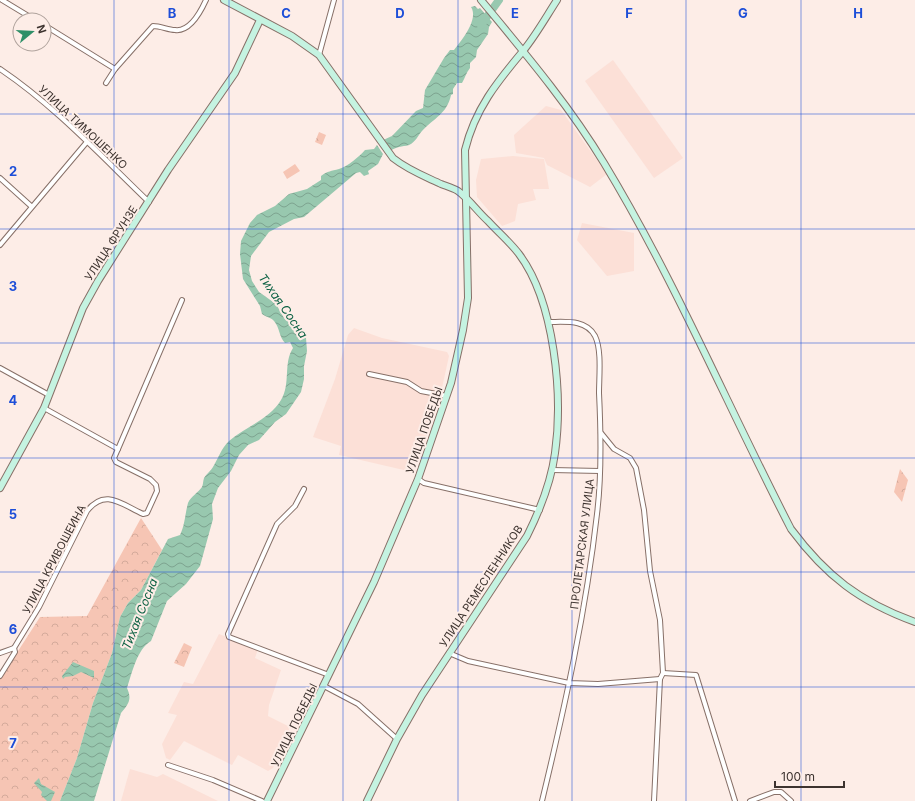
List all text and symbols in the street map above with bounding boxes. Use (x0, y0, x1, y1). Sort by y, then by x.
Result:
text: B (168, 5, 177, 21)
text: C (281, 5, 291, 21)
text: D (395, 5, 405, 21)
text: E (511, 5, 519, 21)
text: F (625, 5, 633, 21)
text: G (738, 5, 748, 21)
text: H (853, 5, 863, 21)
north arrow (12, 12, 52, 52)
text: N (34, 23, 49, 35)
street label: УЛИЦА ТИМОШЕНКО (36, 82, 130, 172)
text: 2 (9, 163, 17, 179)
street label: УЛИЦА ФРУНЗЕ (82, 203, 140, 283)
water label: Тихая Сосна (256, 271, 311, 341)
text: 3 (9, 278, 17, 294)
street label: УЛИЦА ПОБЕДЫ (403, 385, 445, 475)
text: 4 (9, 392, 18, 408)
street label: ПРОЛЕТАРСКАЯ УЛИЦА (567, 478, 597, 610)
street label: УЛИЦА КРИВОШЕИНА (19, 502, 89, 616)
text: 5 (9, 506, 17, 522)
street label: УЛИЦА РЕМЕСЛЕННИКОВ (436, 522, 526, 650)
water label: Тихая Сосна (118, 576, 161, 652)
text: 6 (9, 621, 17, 637)
street label: УЛИЦА ПОБЕДЫ (268, 681, 320, 769)
text: 7 (9, 735, 17, 751)
scale bar (775, 763, 844, 789)
text: 100 m (781, 769, 815, 784)

